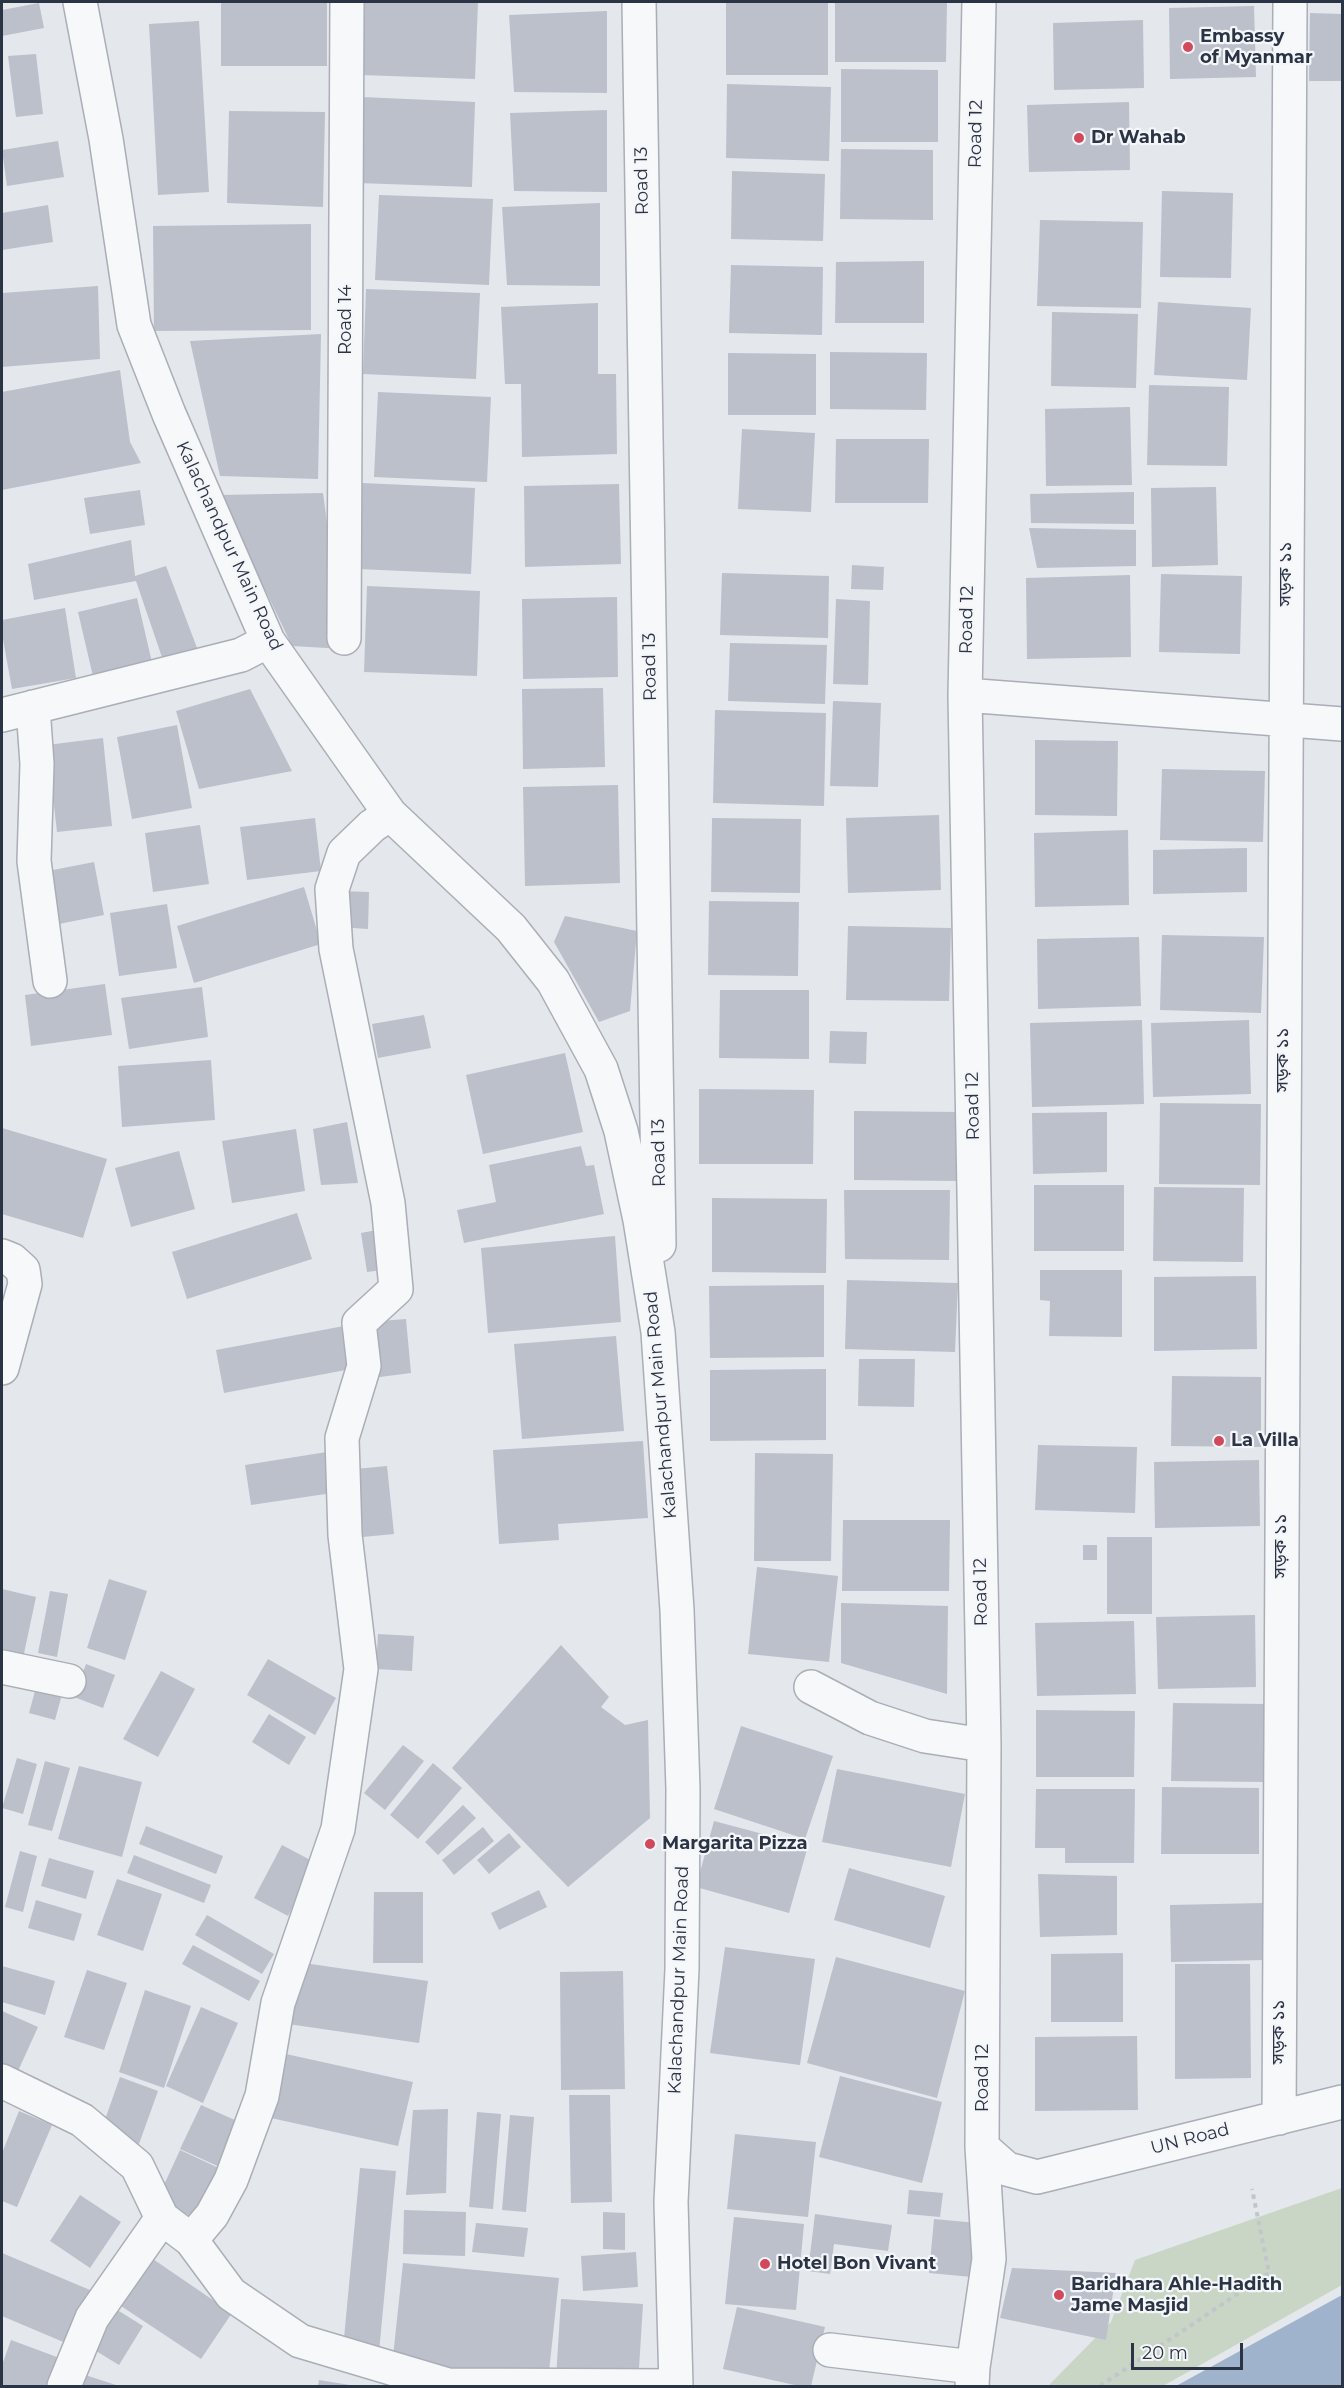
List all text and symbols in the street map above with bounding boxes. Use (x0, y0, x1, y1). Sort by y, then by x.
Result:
place label: Embassy of Myanmar (1200, 26, 1313, 68)
marker: Embassy of Myanmar (1181, 40, 1195, 54)
street label: Road 12 (965, 100, 987, 168)
place label: Dr Wahab (1091, 127, 1186, 149)
marker: Dr Wahab (1072, 131, 1086, 145)
street label: Road 13 (631, 147, 653, 215)
street label: Road 14 (335, 285, 357, 355)
street label: Kalachandpur Main Road (171, 438, 287, 654)
street label: সড়ক ১১ (1275, 542, 1297, 606)
street label: Road 12 (956, 586, 978, 654)
street label: Road 13 (639, 633, 661, 701)
street label: সড়ক ১১ (1272, 1028, 1294, 1092)
street label: Road 12 (962, 1072, 984, 1140)
street label: Road 13 (648, 1119, 670, 1187)
street label: Kalachandpur Main Road (640, 1290, 682, 1520)
place label: La Villa (1231, 1430, 1299, 1452)
marker: La Villa (1212, 1434, 1226, 1448)
street label: সড়ক ১১ (1270, 1514, 1292, 1578)
street label: Road 12 (970, 1558, 992, 1626)
place label: Margarita Pizza (662, 1833, 808, 1855)
marker: Margarita Pizza (643, 1837, 657, 1851)
street label: Kalachandpur Main Road (664, 1865, 694, 2095)
street label: সড়ক ১১ (1268, 2000, 1290, 2064)
street label: Road 12 (972, 2044, 994, 2112)
street label: UN Road (1148, 2119, 1232, 2159)
place label: Hotel Bon Vivant (777, 2253, 936, 2275)
marker: Hotel Bon Vivant (758, 2257, 772, 2271)
place label: Baridhara Ahle-Hadith Jame Masjid (1071, 2274, 1282, 2316)
marker: Baridhara Ahle-Hadith Jame Masjid (1052, 2288, 1066, 2302)
scale bar (1134, 2331, 1246, 2369)
text: 20 m (1142, 2342, 1188, 2364)

